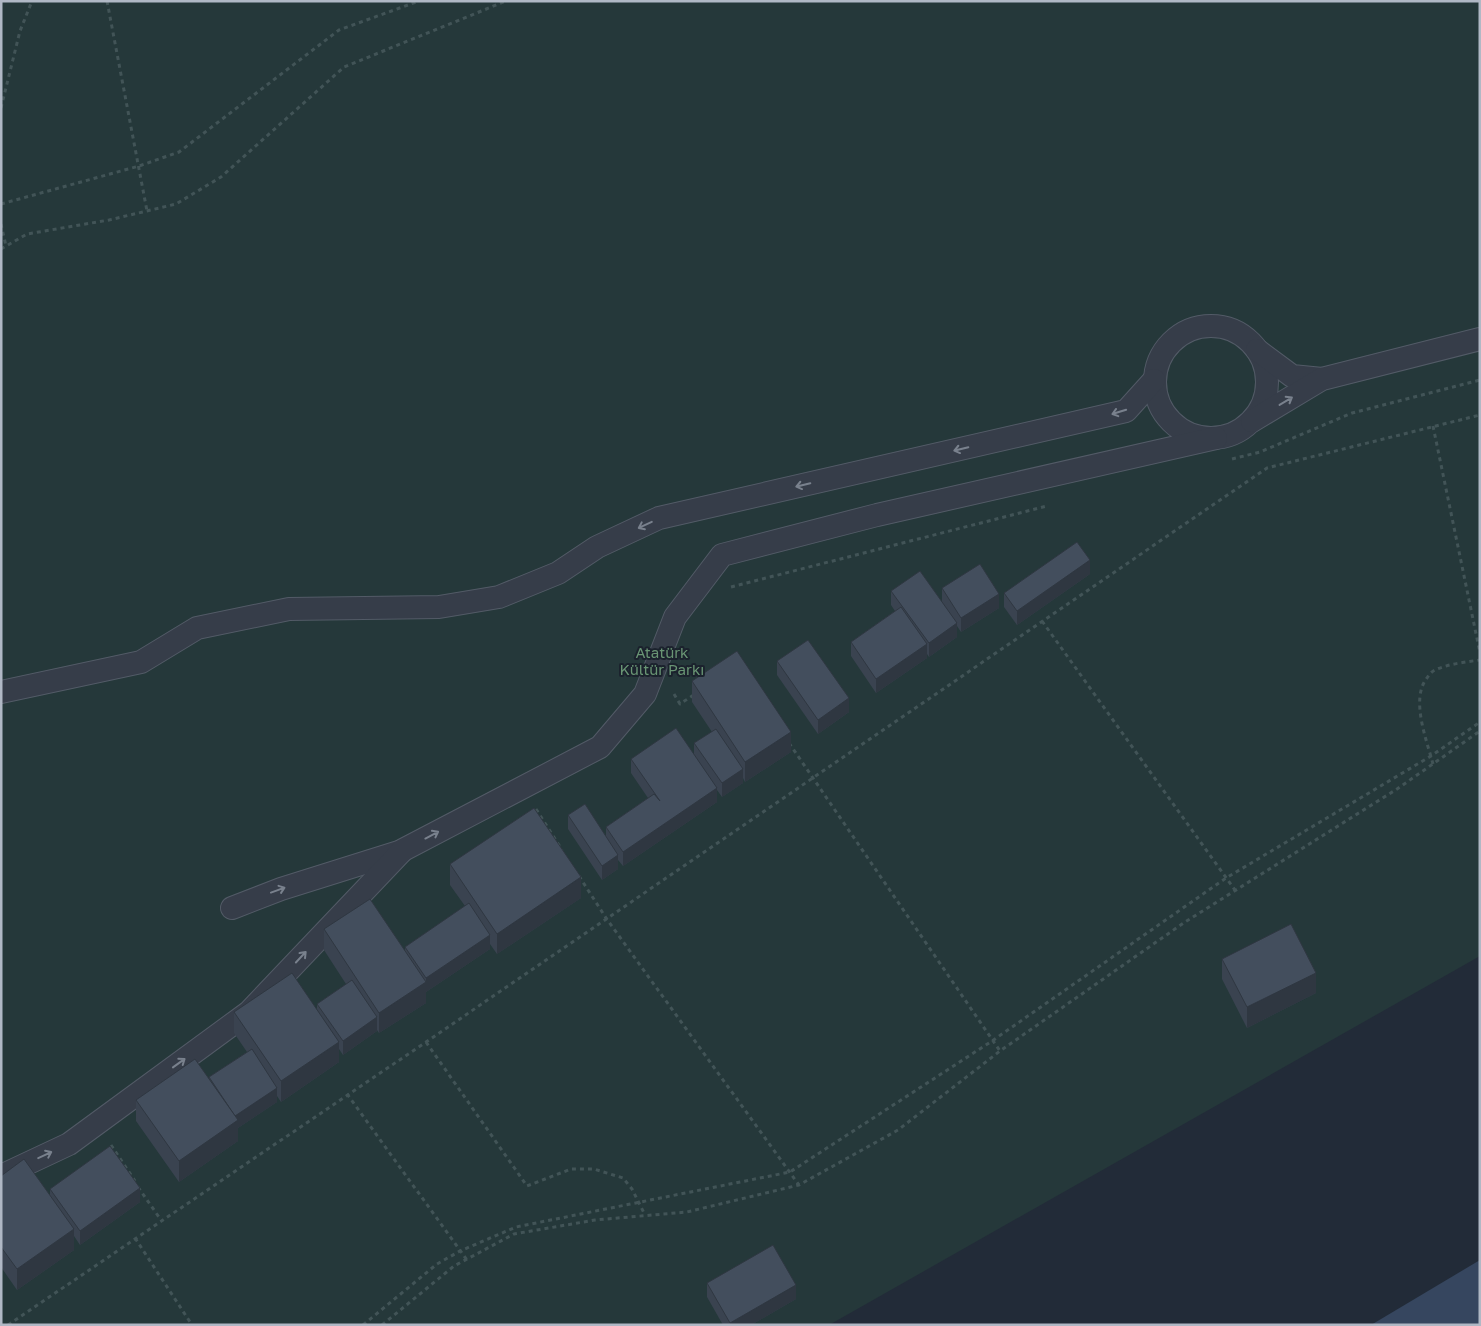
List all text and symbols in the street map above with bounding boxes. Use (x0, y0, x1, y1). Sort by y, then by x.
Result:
one-way arrow (1279, 395, 1293, 405)
one-way arrow (1111, 408, 1127, 418)
one-way arrow (954, 445, 970, 454)
one-way arrow (795, 481, 811, 490)
one-way arrow (638, 520, 653, 530)
park label: Atatürk Kültür Parkı (620, 643, 704, 678)
one-way arrow (424, 830, 439, 840)
one-way arrow (270, 885, 286, 895)
one-way arrow (295, 950, 307, 963)
one-way arrow (172, 1058, 186, 1068)
one-way arrow (37, 1150, 52, 1159)

